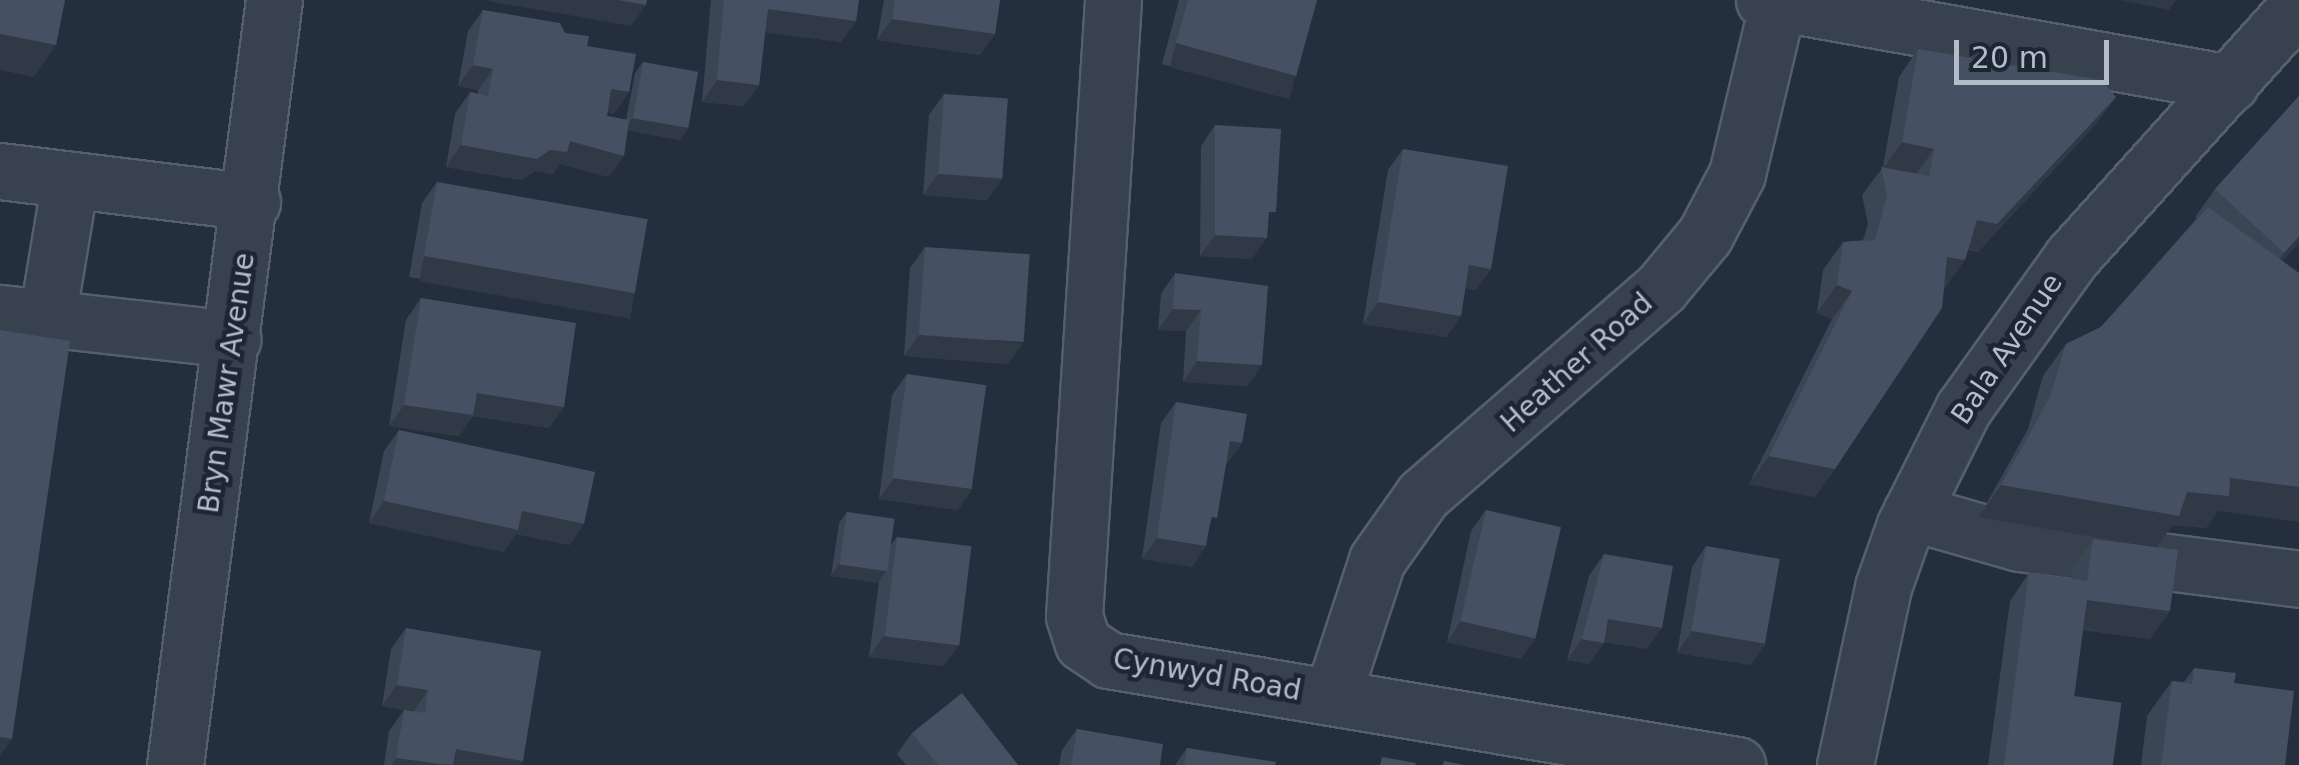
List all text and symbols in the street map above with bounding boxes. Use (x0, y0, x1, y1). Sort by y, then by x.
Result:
scale bar (1959, 20, 2114, 82)
text: 20 m (1971, 40, 2048, 75)
street label: Bryn Mawr Avenue (192, 251, 262, 515)
street label: Bala Avenue (1944, 267, 2070, 431)
street label: Heather Road (1494, 286, 1660, 440)
street label: Cynwyd Road (1110, 642, 1304, 708)

